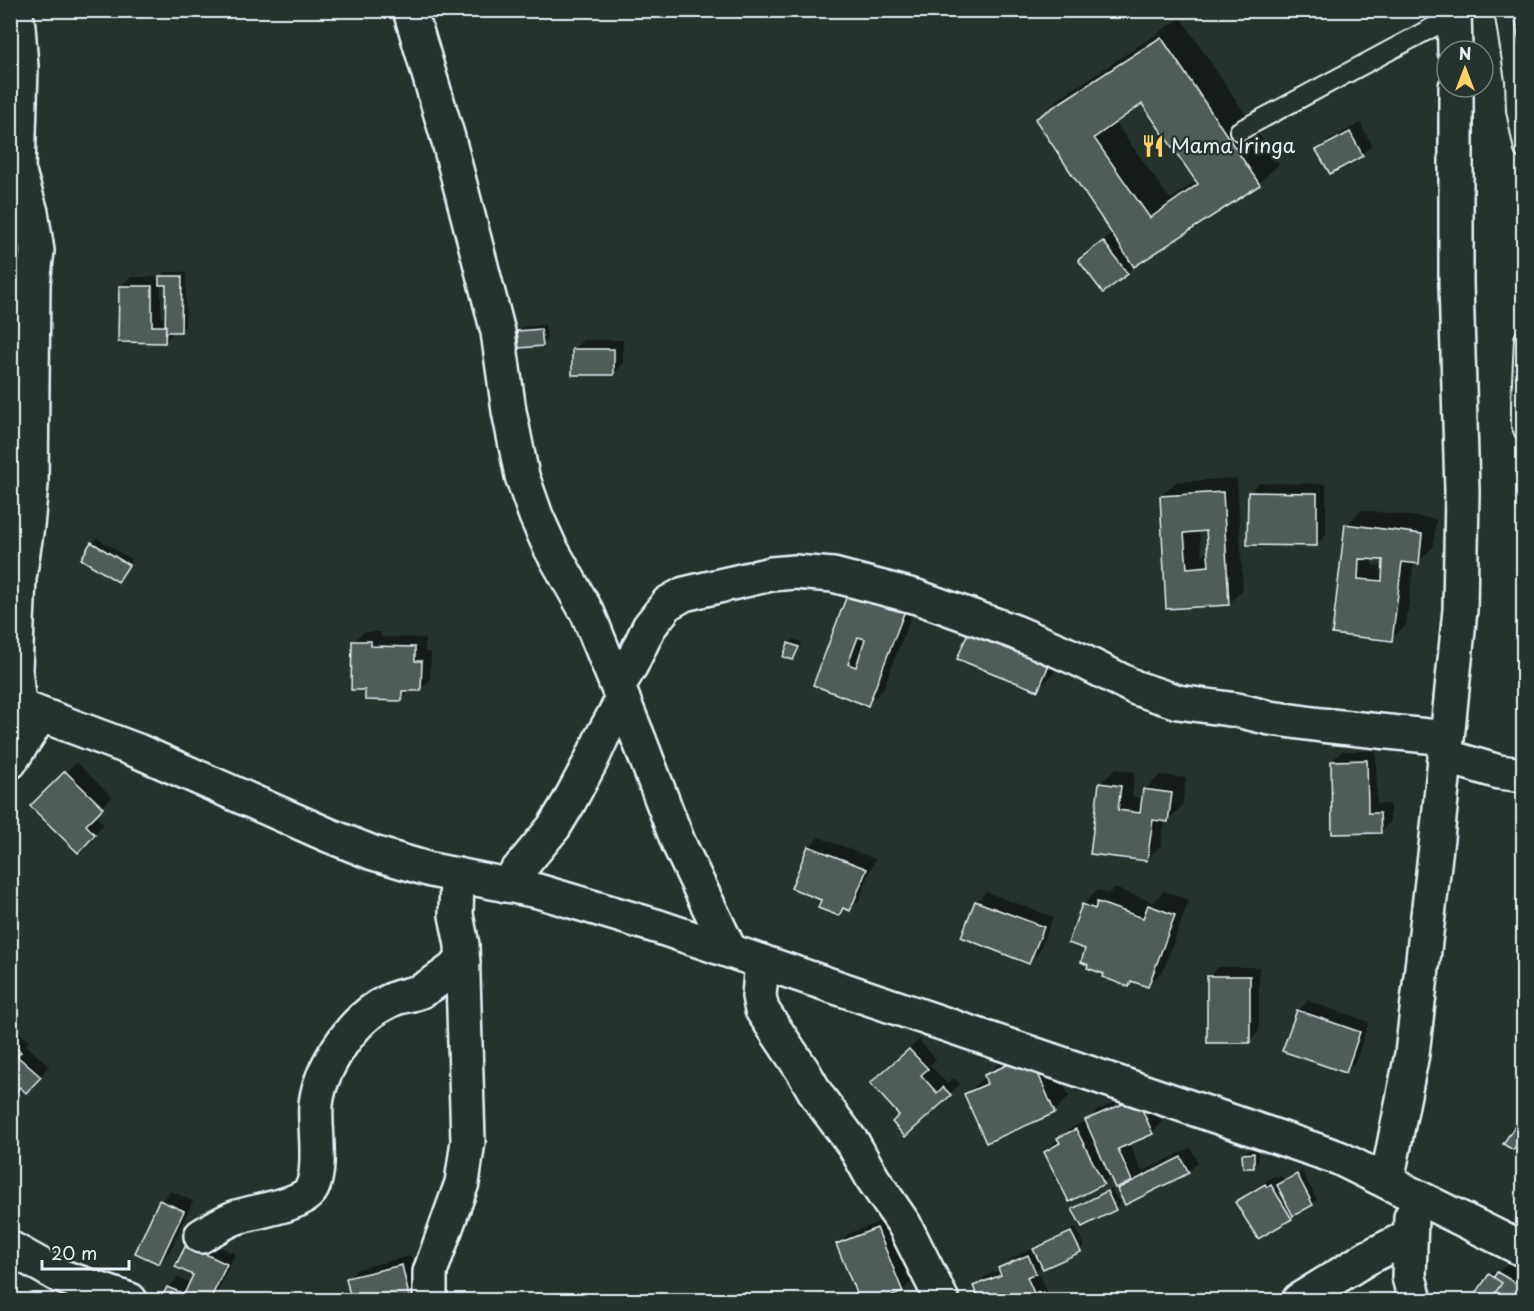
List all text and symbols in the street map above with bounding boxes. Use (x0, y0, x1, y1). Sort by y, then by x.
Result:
north arrow (1435, 39, 1495, 99)
text: N (1459, 41, 1471, 65)
place label: Mama Iringa (1171, 130, 1296, 160)
restaurant icon: Mama Iringa (1140, 133, 1166, 159)
scale bar (42, 1233, 129, 1271)
text: 20 m (51, 1239, 97, 1266)

